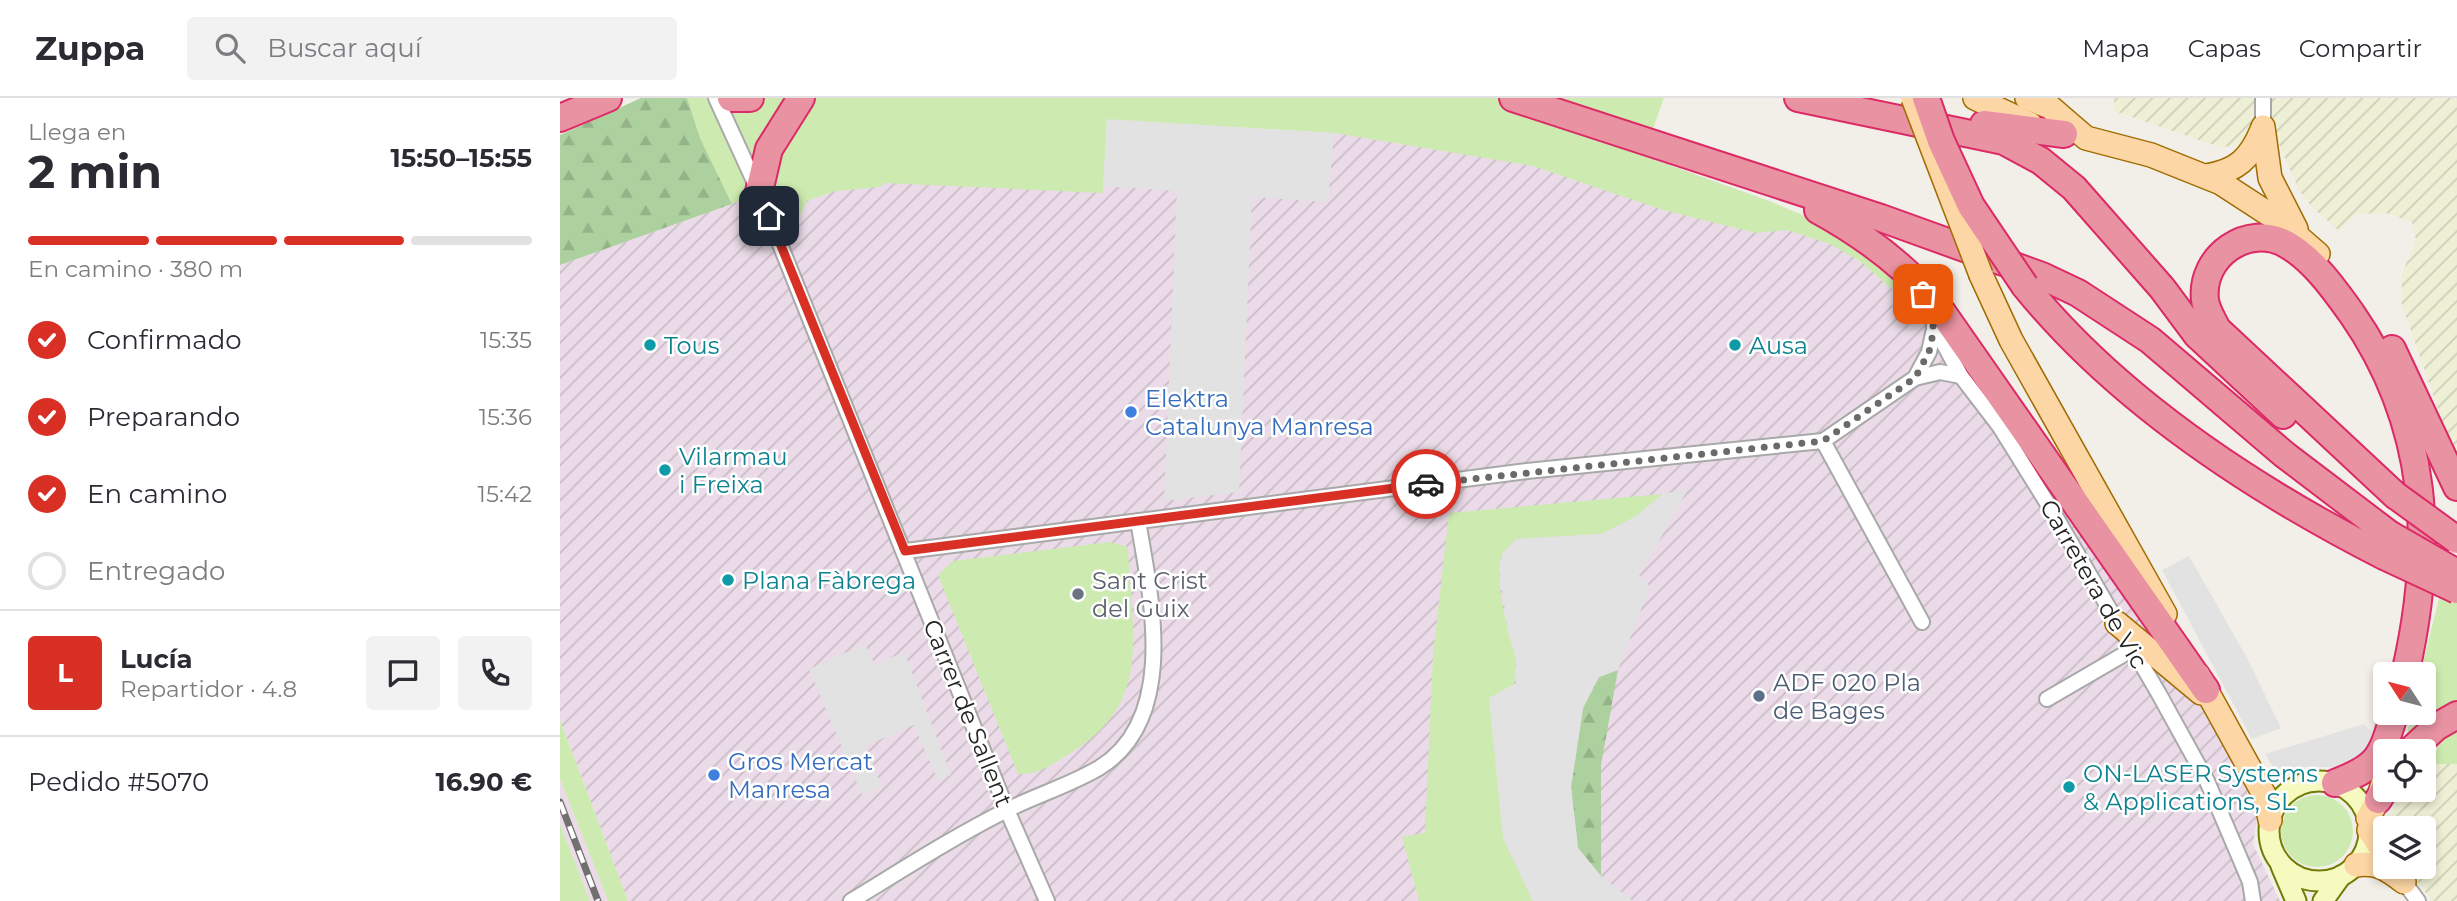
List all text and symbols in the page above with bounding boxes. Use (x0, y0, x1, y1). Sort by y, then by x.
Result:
search box (187, 17, 677, 80)
text: Zuppa (35, 28, 145, 68)
icon: search (211, 29, 249, 67)
text: Buscar aquí (267, 32, 422, 64)
text: Mapa (2082, 34, 2150, 63)
text: Capas (2188, 34, 2261, 63)
text: Compartir (2299, 34, 2422, 63)
text: Llega en (28, 118, 126, 146)
text: 15:50–15:55 (391, 142, 532, 174)
text: 2 min (28, 143, 162, 200)
pin (739, 186, 799, 246)
icon: home (750, 197, 788, 235)
text: En camino · 380 m (28, 255, 243, 283)
pin (1893, 264, 1953, 324)
icon: bag (1904, 275, 1942, 313)
icon: check (28, 321, 66, 359)
text: Confirmado (87, 324, 242, 356)
text: 15:35 (480, 326, 532, 354)
place label: Tous (664, 331, 719, 360)
place label: Ausa (1749, 331, 1808, 360)
marker: Tous (642, 337, 658, 353)
marker: Ausa (1727, 337, 1743, 353)
place label: Elektra Catalunya Manresa (1145, 384, 1374, 441)
icon: check (28, 398, 66, 436)
text: Preparando (87, 401, 240, 433)
text: 15:36 (479, 403, 532, 431)
marker: Elektra Catalunya Manresa (1123, 404, 1139, 420)
place label: Vilarmau i Freixa (679, 442, 788, 499)
courier (1391, 449, 1461, 519)
marker: Vilarmau i Freixa (657, 462, 673, 478)
icon: car (1407, 465, 1445, 503)
icon: check (28, 475, 66, 513)
text: En camino (87, 478, 227, 510)
text: 15:42 (478, 480, 532, 508)
street label: Carretera de Vic (2034, 494, 2154, 674)
text: Entregado (87, 555, 225, 587)
place label: Plana Fàbrega (742, 566, 916, 595)
place label: Sant Crist del Guix (1092, 566, 1208, 623)
marker: Plana Fàbrega (720, 572, 736, 588)
marker: Sant Crist del Guix (1070, 586, 1086, 602)
street label: Carrer de Sallent (917, 615, 1019, 811)
button: chat (366, 636, 440, 710)
button: phone (458, 636, 532, 710)
text: Lucía (120, 643, 193, 675)
text: L (57, 657, 73, 689)
north arrow (2373, 662, 2436, 724)
map controls (2373, 662, 2436, 879)
place label: ADF 020 Pla de Bages (1773, 668, 1921, 725)
text: Repartidor · 4.8 (120, 675, 297, 703)
marker: ADF 020 Pla de Bages (1751, 688, 1767, 704)
button: locate (2373, 739, 2436, 802)
place label: Gros Mercat Manresa (728, 747, 873, 804)
place label: ON-LASER Systems & Applications, SL (2083, 759, 2318, 816)
text: Pedido #5070 (28, 766, 209, 798)
text: 16.90 € (436, 766, 532, 798)
marker: Gros Mercat Manresa (706, 767, 722, 783)
marker: ON-LASER Systems & Applications, SL (2061, 779, 2077, 795)
button: layers (2373, 816, 2436, 879)

